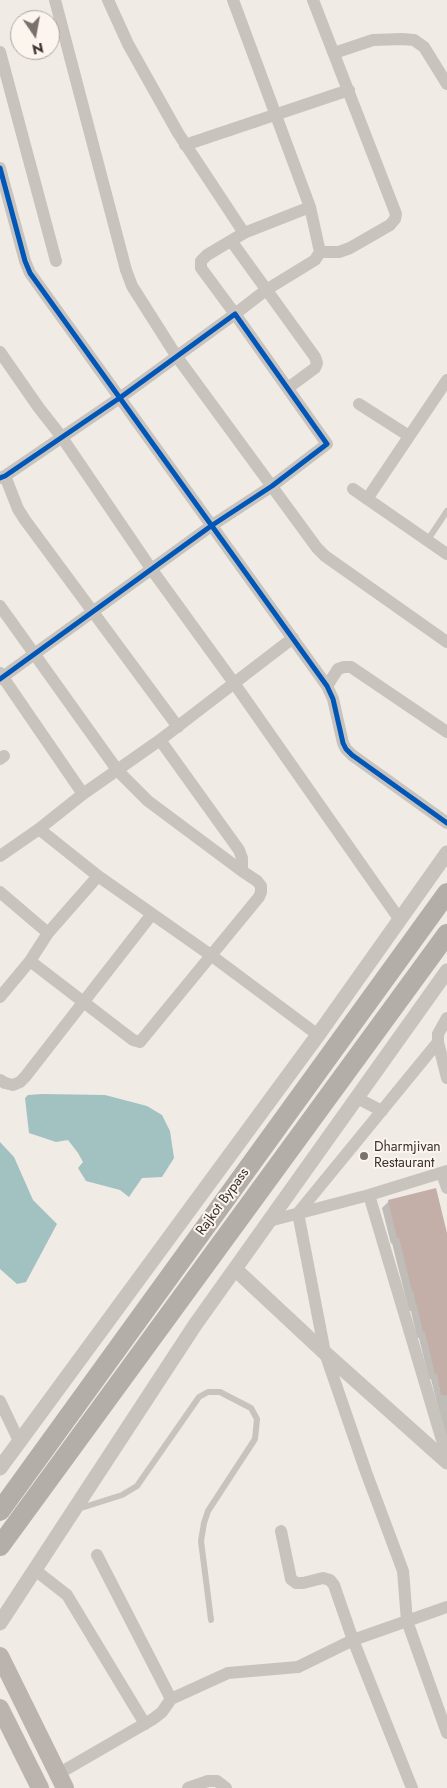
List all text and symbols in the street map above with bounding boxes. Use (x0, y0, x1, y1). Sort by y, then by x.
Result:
north arrow (10, 10, 60, 60)
text: N (30, 38, 45, 60)
place label: Dharmjivan Restaurant (374, 1140, 441, 1172)
marker: Dharmjivan Restaurant (358, 1150, 370, 1162)
street label: Rajkot Bypass (193, 1165, 253, 1239)

